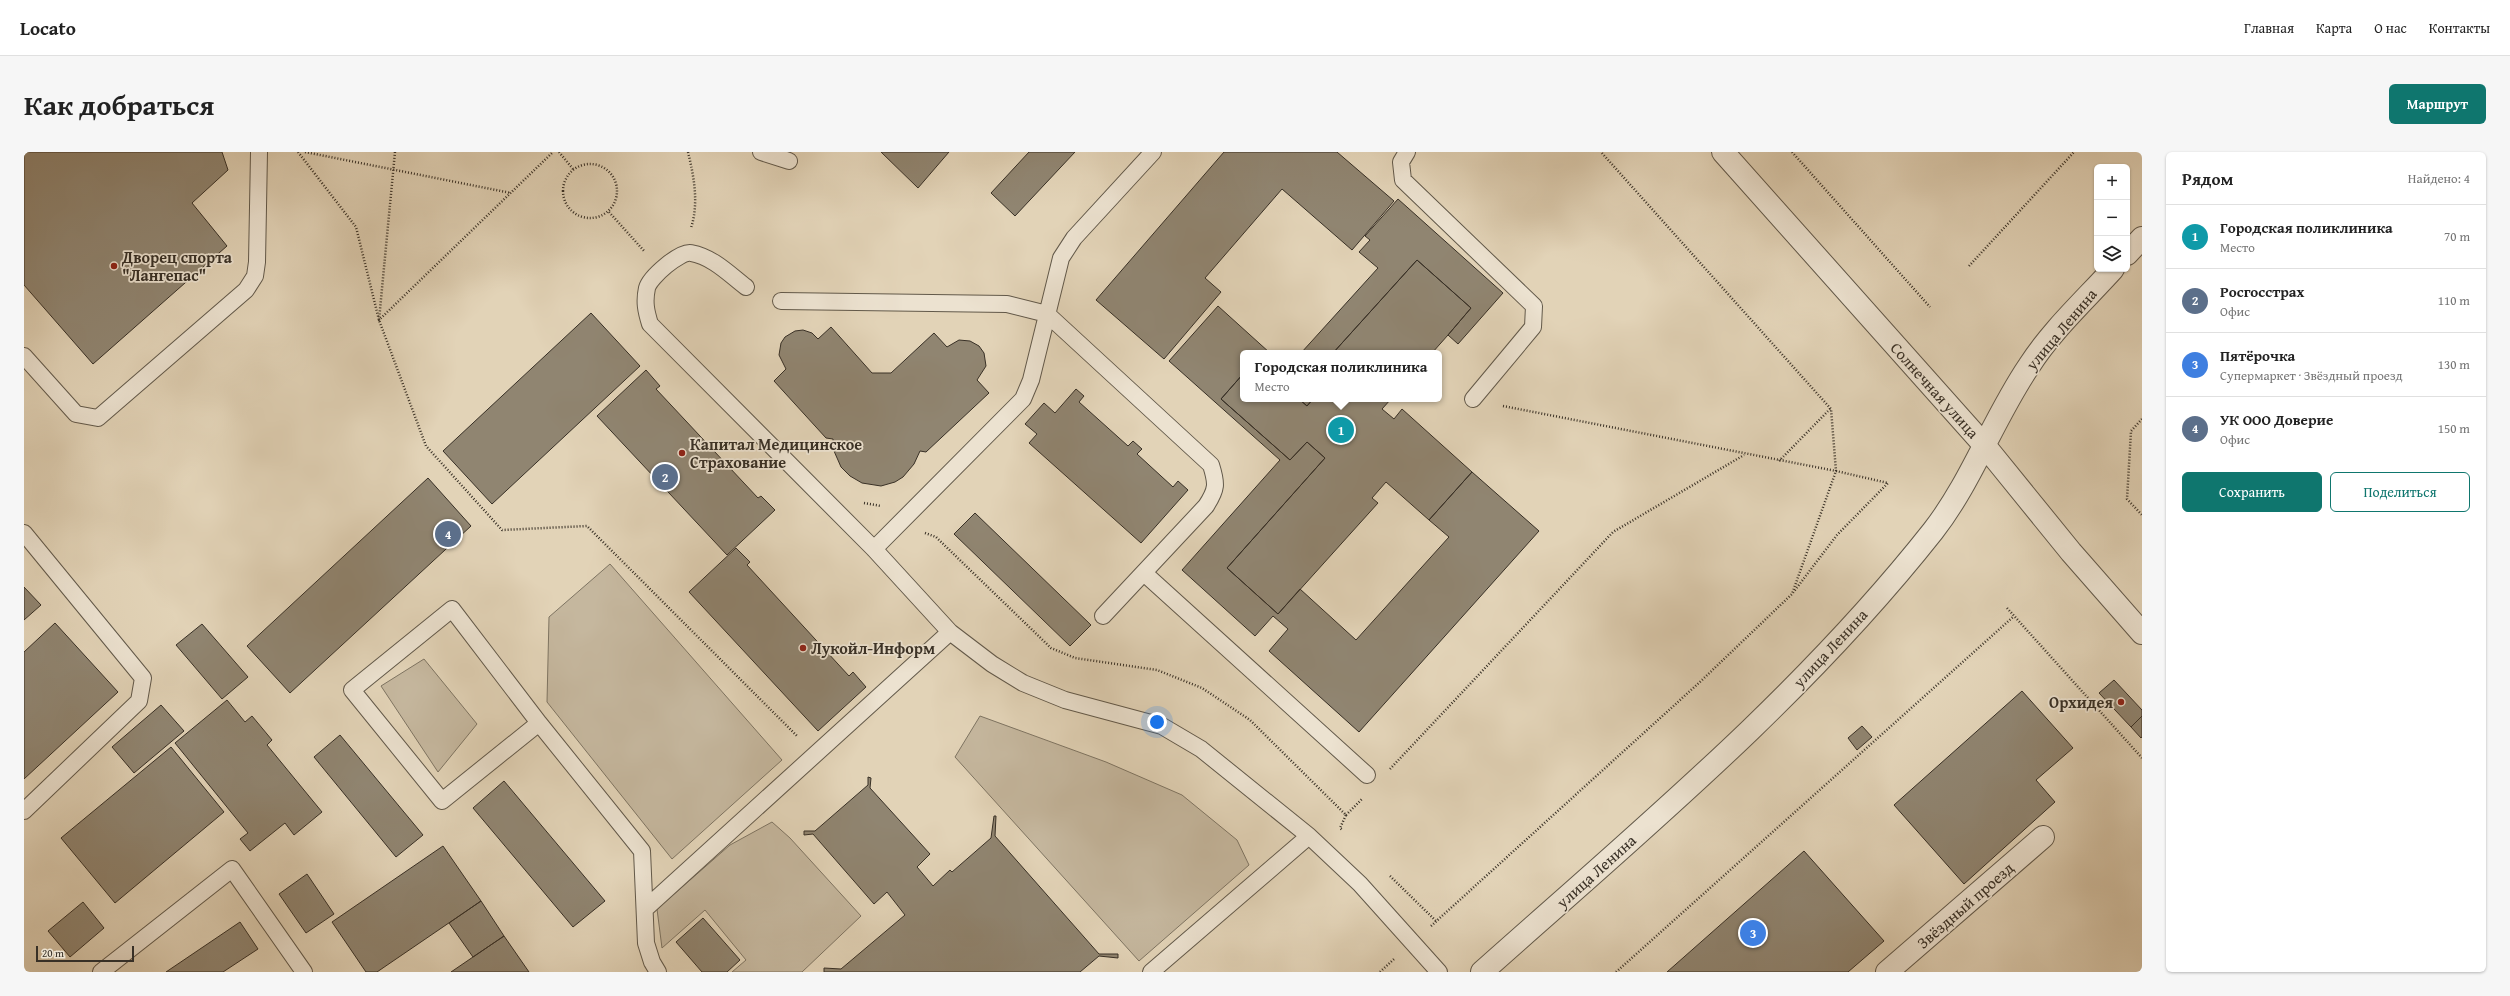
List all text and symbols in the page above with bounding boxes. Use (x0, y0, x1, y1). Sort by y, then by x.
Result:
text: Locato (20, 14, 76, 42)
text: Главная (2244, 18, 2294, 38)
text: Карта (2316, 18, 2352, 38)
text: О нас (2374, 18, 2407, 38)
text: Контакты (2429, 18, 2490, 38)
text: Как добраться (24, 84, 214, 125)
button: Маршрут (2389, 84, 2486, 124)
map controls (2094, 164, 2130, 272)
button: + (2094, 164, 2130, 200)
text: Рядом (2182, 166, 2233, 191)
text: Найдено: 4 (2408, 169, 2470, 188)
button: − (2094, 200, 2130, 236)
text: Городская поликлиника (2220, 217, 2393, 238)
text: 1 (2192, 227, 2198, 246)
text: 70 m (2444, 227, 2470, 246)
button: layers (2094, 236, 2130, 272)
text: Место (2220, 238, 2255, 257)
place label: Дворец спорта "Лангепас" (121, 245, 233, 287)
marker: Дворец спорта "Лангепас" (109, 261, 119, 271)
text: Росгосстрах (2220, 281, 2304, 302)
street label: улица Ленина (2019, 283, 2103, 376)
text: 2 (2192, 291, 2198, 310)
text: 110 m (2438, 291, 2470, 310)
text: Офис (2220, 302, 2250, 321)
street label: Солнечная улица (1885, 336, 1985, 444)
text: Пятёрочка (2220, 345, 2295, 366)
popup (1240, 350, 1442, 402)
text: 3 (2192, 355, 2198, 374)
text: 130 m (2438, 355, 2470, 374)
text: Городская поликлиника (1255, 356, 1427, 377)
text: Супермаркет · Звёздный проезд (2220, 366, 2403, 385)
text: Место (1255, 377, 1290, 396)
text: УК ООО Доверие (2220, 409, 2333, 430)
pin: 1 (1328, 415, 1354, 445)
text: 4 (2192, 419, 2198, 438)
text: 150 m (2438, 419, 2470, 438)
text: Офис (2220, 430, 2250, 449)
place label: Капитал Медицинское Страхование (690, 432, 862, 474)
marker: Капитал Медицинское Страхование (677, 448, 687, 458)
pin: 2 (652, 462, 678, 492)
button: Сохранить (2182, 472, 2322, 512)
button: Поделиться (2330, 472, 2470, 512)
pin: 4 (435, 519, 461, 549)
street label: улица Ленина (1786, 603, 1873, 694)
place label: Лукойл-Информ (811, 636, 935, 660)
marker: Лукойл-Информ (798, 643, 808, 653)
place label: Орхидея (2049, 690, 2113, 714)
marker: Орхидея (2116, 697, 2126, 707)
your location (1147, 712, 1167, 732)
street label: улица Ленина (1550, 828, 1642, 914)
street label: Звёздный проезд (1911, 856, 2019, 954)
pin: 3 (1740, 918, 1766, 948)
scale bar (36, 944, 134, 963)
text: 20 m (42, 945, 64, 961)

